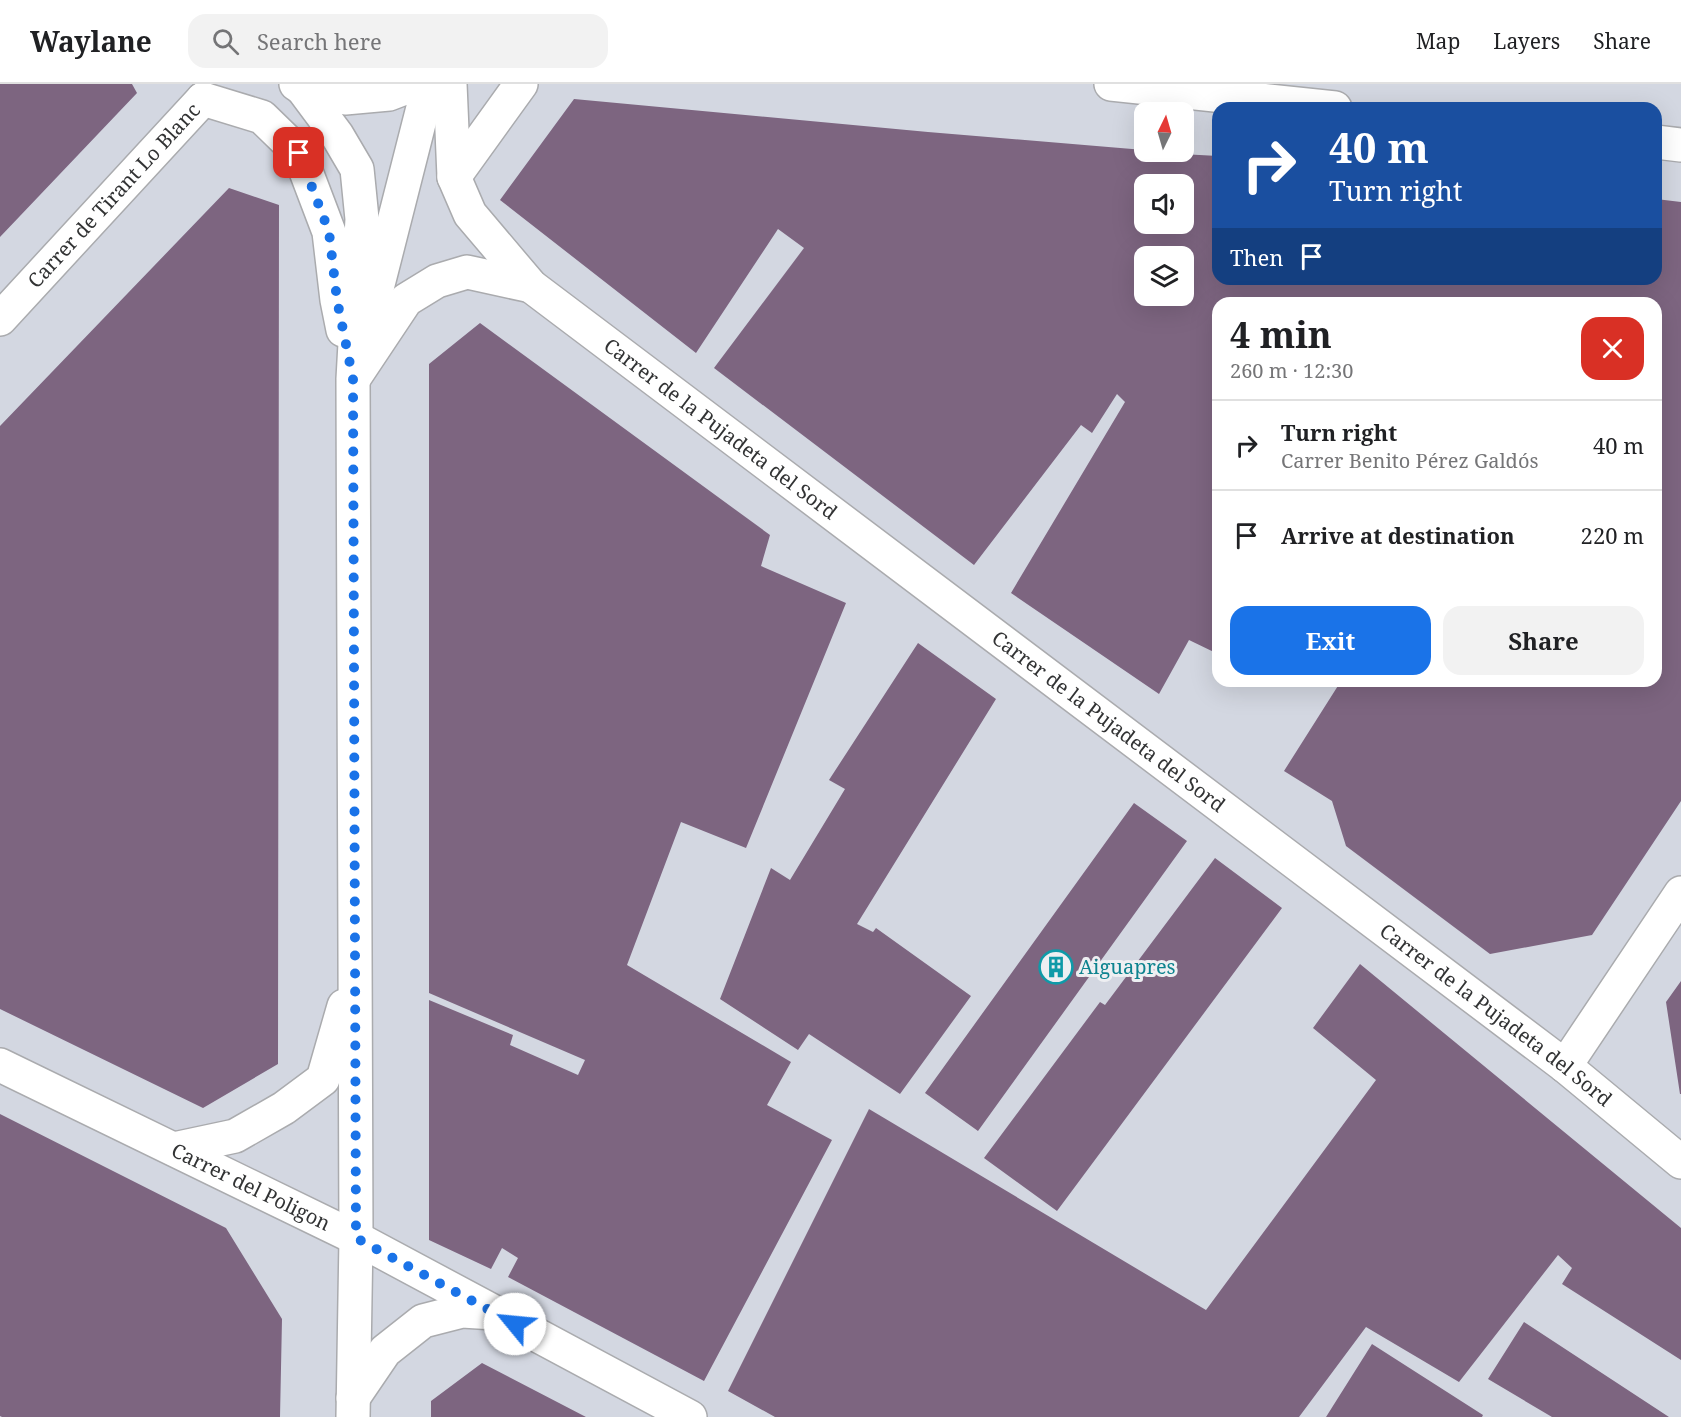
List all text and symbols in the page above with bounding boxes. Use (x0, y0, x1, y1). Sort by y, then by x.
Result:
search box (188, 14, 608, 68)
text: Waylane (30, 22, 152, 60)
icon: search (209, 25, 242, 58)
text: Search here (257, 26, 382, 56)
text: Map (1416, 27, 1460, 55)
text: Layers (1493, 27, 1560, 55)
text: Share (1593, 27, 1651, 55)
street label: Carrer de Tirant Lo Blanc (21, 97, 206, 293)
north arrow (1134, 102, 1194, 162)
map controls (1134, 102, 1194, 306)
text: 40 m (1329, 118, 1429, 175)
icon: right (1230, 126, 1308, 204)
pin (273, 127, 324, 178)
icon: arrive (282, 136, 315, 169)
text: Turn right (1329, 172, 1462, 209)
button: sound (1134, 174, 1194, 234)
icon: arrive (1295, 240, 1328, 273)
text: Then (1230, 242, 1283, 272)
button: layers (1134, 246, 1194, 306)
text: 4 min (1230, 310, 1332, 359)
button: close (1581, 317, 1644, 380)
street label: Carrer de la Pujadeta del Sord (599, 332, 843, 525)
text: 260 m · 12:30 (1230, 357, 1353, 384)
text: Turn right (1281, 417, 1397, 447)
icon: right (1230, 429, 1263, 462)
text: 40 m (1593, 430, 1644, 460)
text: Carrer Benito Pérez Galdós (1281, 447, 1538, 474)
icon: arrive (1230, 519, 1263, 552)
text: Arrive at destination (1281, 520, 1515, 550)
text: 220 m (1581, 520, 1644, 550)
button: Exit (1230, 606, 1431, 675)
button: Share (1443, 606, 1644, 675)
street label: Carrer de la Pujadeta del Sord (987, 624, 1231, 818)
street label: Carrer de la Pujadeta del Sord (1375, 917, 1618, 1112)
building icon: Aiguapres (1038, 949, 1074, 985)
place label: Aiguapres (1079, 953, 1176, 980)
street label: Carrer del Poligon (167, 1136, 335, 1237)
position arrow (483, 1292, 547, 1356)

